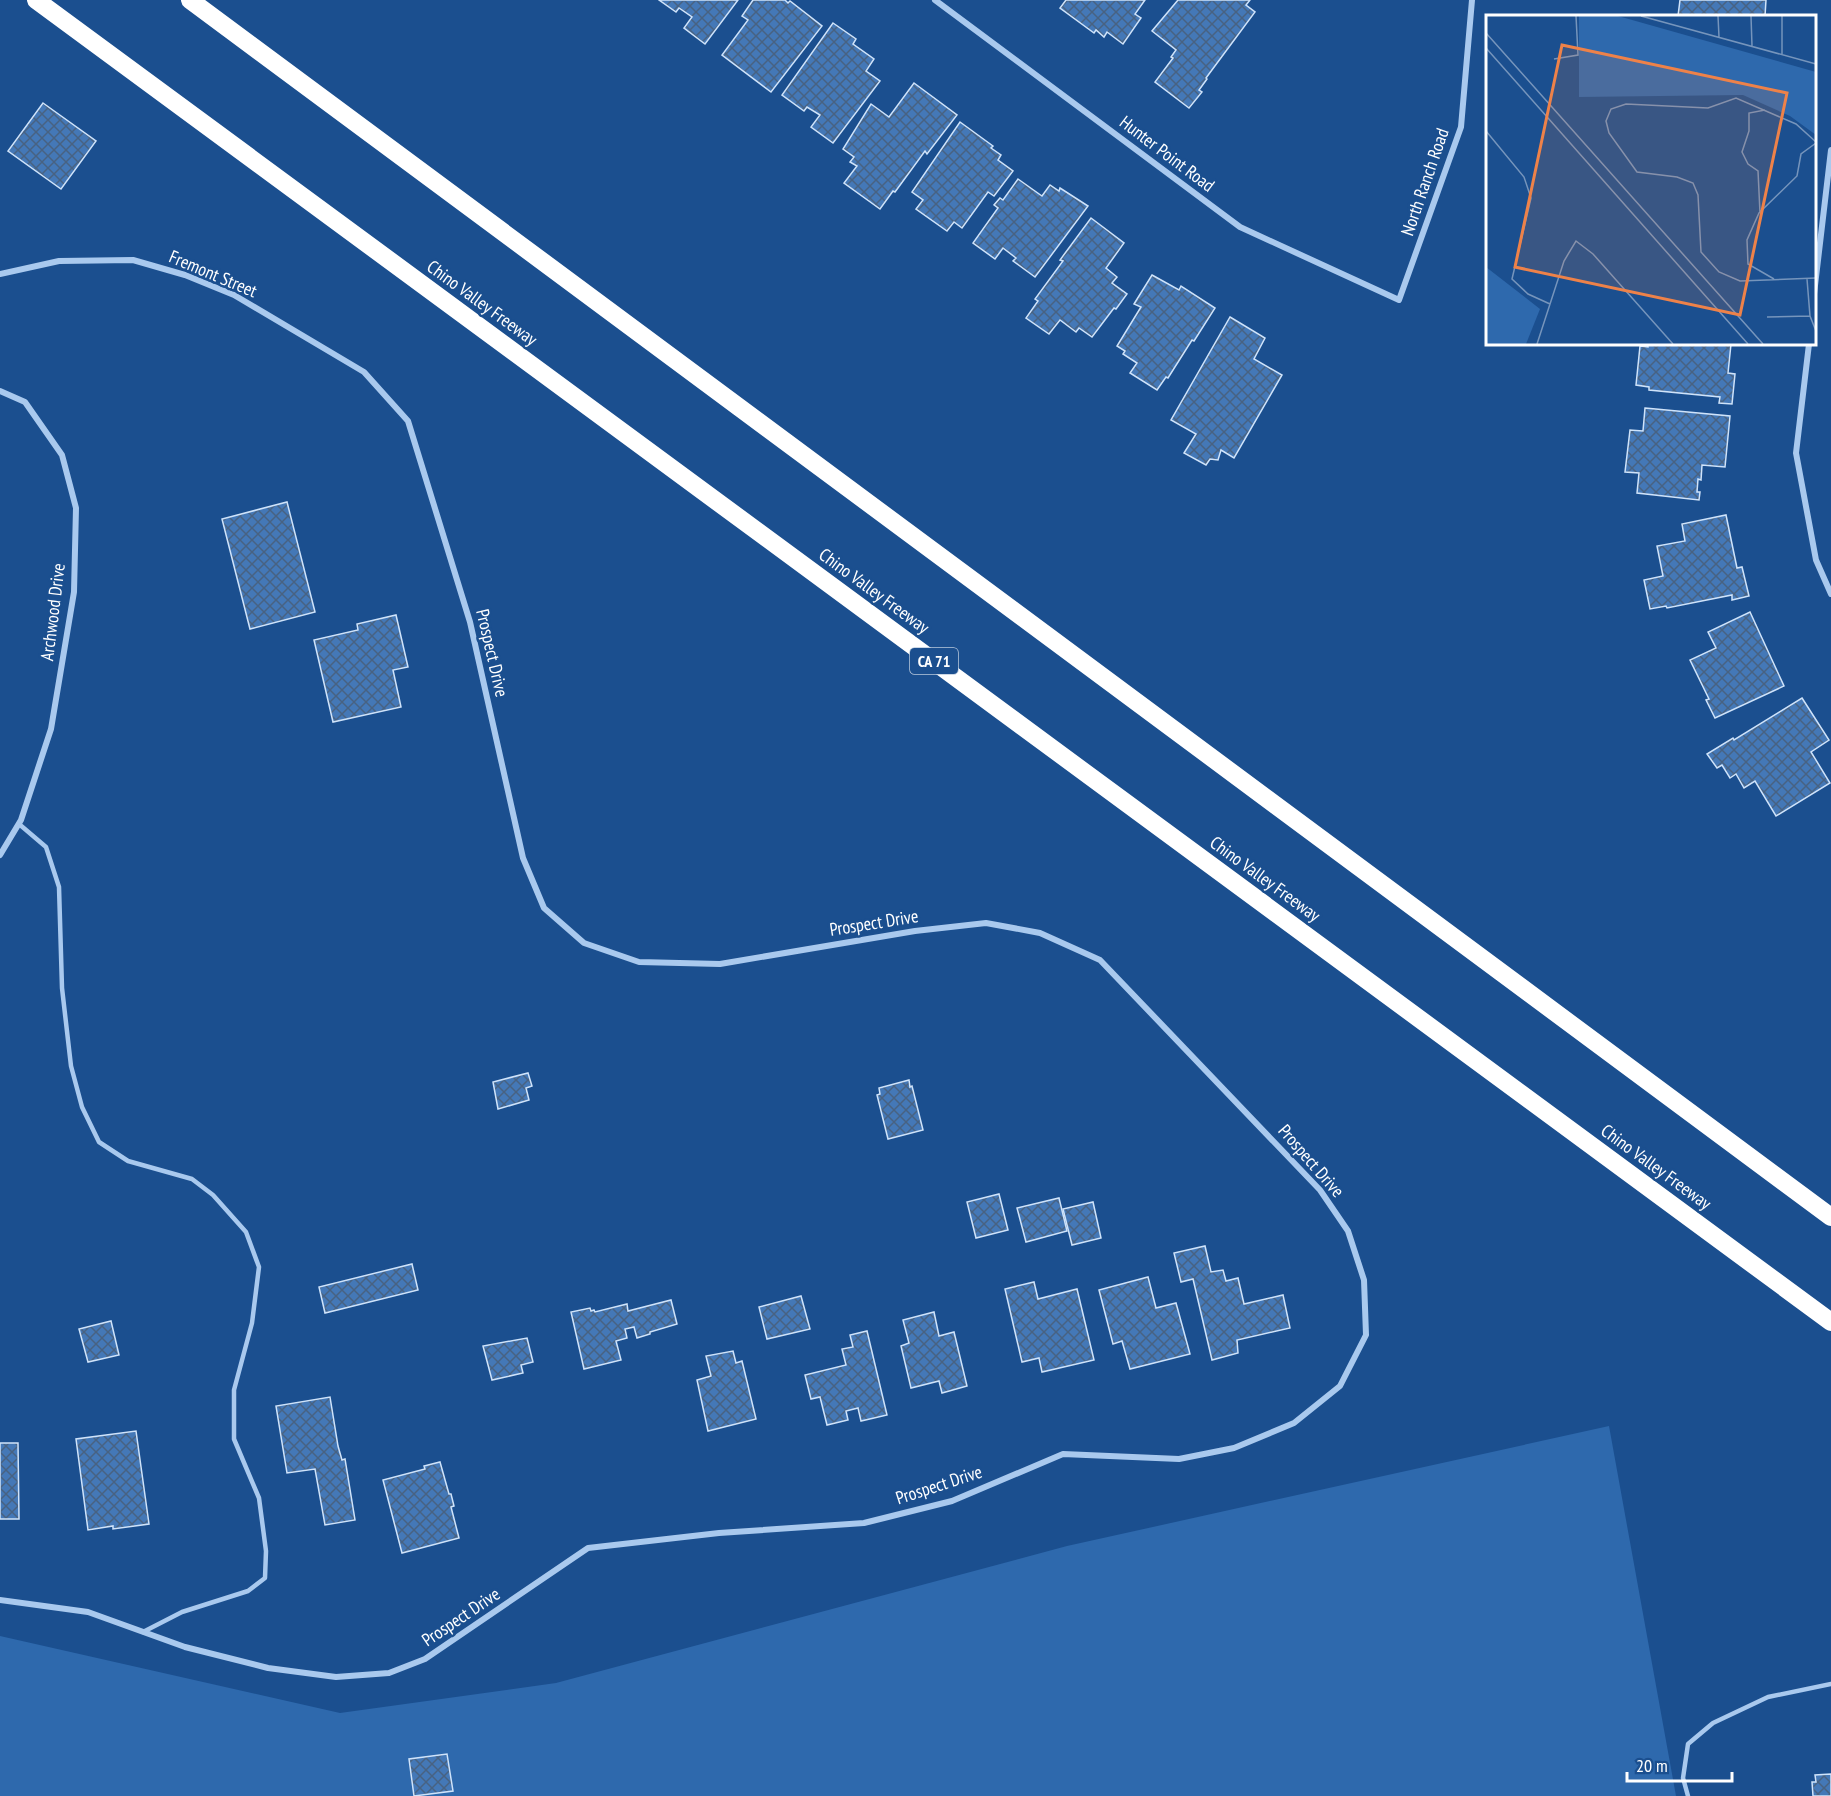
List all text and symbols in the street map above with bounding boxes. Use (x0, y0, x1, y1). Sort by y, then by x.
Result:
inset map (1486, 15, 1816, 345)
street label: Hunter Point Road (1115, 110, 1219, 197)
street label: North Ranch Road (1395, 125, 1454, 239)
street label: Fremont Street (166, 245, 261, 302)
street label: Chino Valley Freeway (423, 255, 542, 351)
street label: Chino Valley Freeway (815, 543, 934, 639)
street label: Archwood Drive (35, 562, 70, 662)
street label: Prospect Drive (471, 607, 514, 699)
road number: CA 71 (910, 648, 958, 674)
street label: Chino Valley Freeway (1206, 831, 1325, 927)
street label: Prospect Drive (828, 904, 920, 941)
street label: Prospect Drive (1273, 1119, 1349, 1202)
street label: Chino Valley Freeway (1597, 1119, 1716, 1215)
street label: Prospect Drive (893, 1460, 985, 1509)
street label: Prospect Drive (417, 1582, 504, 1651)
scale bar (1627, 1745, 1732, 1783)
text: 20 m (1636, 1754, 1668, 1777)

